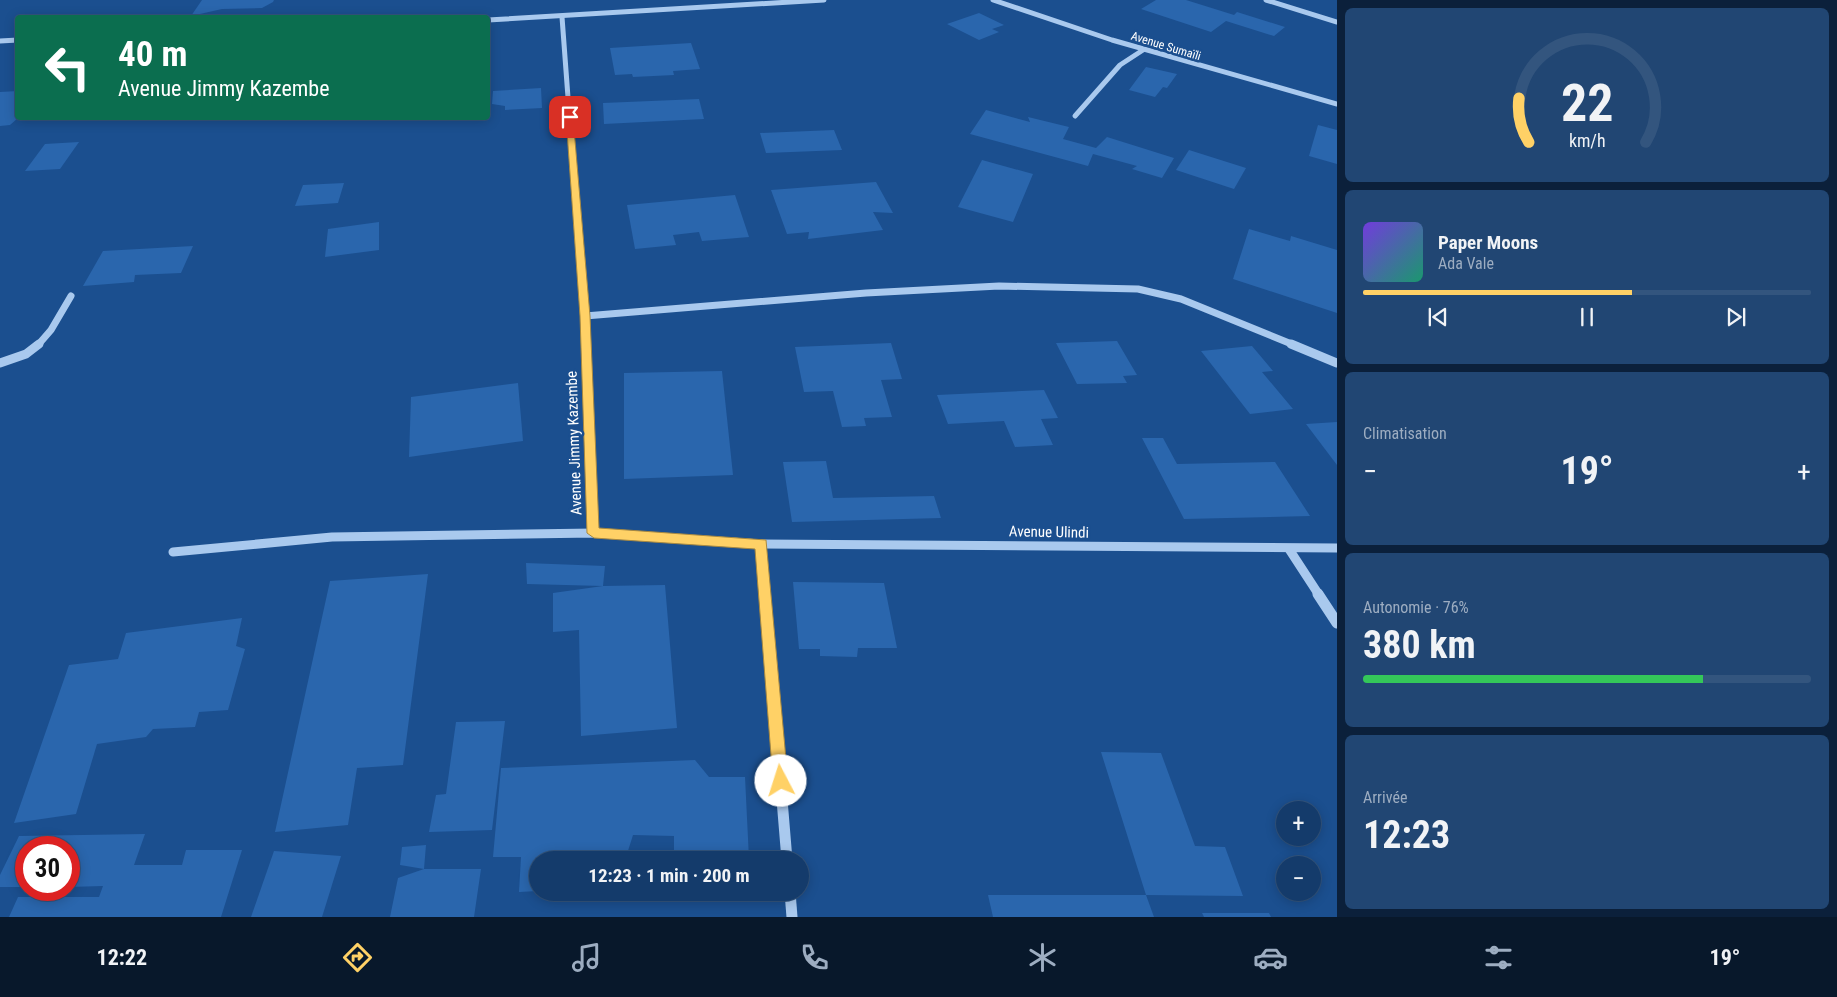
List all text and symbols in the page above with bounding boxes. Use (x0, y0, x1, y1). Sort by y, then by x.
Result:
street label: Avenue Sumaïli (1129, 29, 1203, 63)
text: 40 m (118, 34, 187, 75)
icon: left (35, 35, 100, 100)
text: 22 (1561, 73, 1613, 134)
text: Avenue Jimmy Kazembe (118, 76, 329, 101)
pin (549, 96, 591, 138)
icon: arrive (556, 103, 584, 131)
text: km/h (1569, 130, 1605, 151)
text: Paper Moons (1438, 231, 1538, 254)
text: Ada Vale (1438, 254, 1494, 273)
icon: previous (1424, 303, 1452, 331)
icon: pause (1573, 303, 1601, 331)
icon: next (1722, 303, 1750, 331)
street label: Avenue Jimmy Kazembe (562, 371, 586, 515)
text: Climatisation (1363, 424, 1447, 443)
text: 19° (1560, 449, 1614, 493)
text: − (1363, 455, 1377, 488)
text: + (1797, 455, 1811, 488)
street label: Avenue Ulindi (1009, 522, 1089, 542)
text: Autonomie · 76% (1363, 598, 1469, 617)
text: 380 km (1363, 623, 1476, 667)
position arrow (754, 754, 806, 806)
text: Arrivée (1363, 788, 1407, 807)
map controls (1276, 801, 1321, 901)
button: + (1276, 801, 1321, 846)
text: 12:23 (1363, 813, 1450, 857)
speed limit sign: 30 (15, 836, 80, 901)
button: − (1276, 856, 1321, 901)
text: 12:23 · 1 min · 200 m (588, 864, 750, 887)
icon: directions (340, 940, 375, 975)
icon: music (569, 940, 604, 975)
icon: phone (797, 940, 832, 975)
icon: climate (1025, 940, 1060, 975)
icon: car (1253, 940, 1288, 975)
icon: filters (1481, 940, 1516, 975)
text: 12:22 (97, 945, 147, 970)
text: 19° (1710, 945, 1740, 970)

